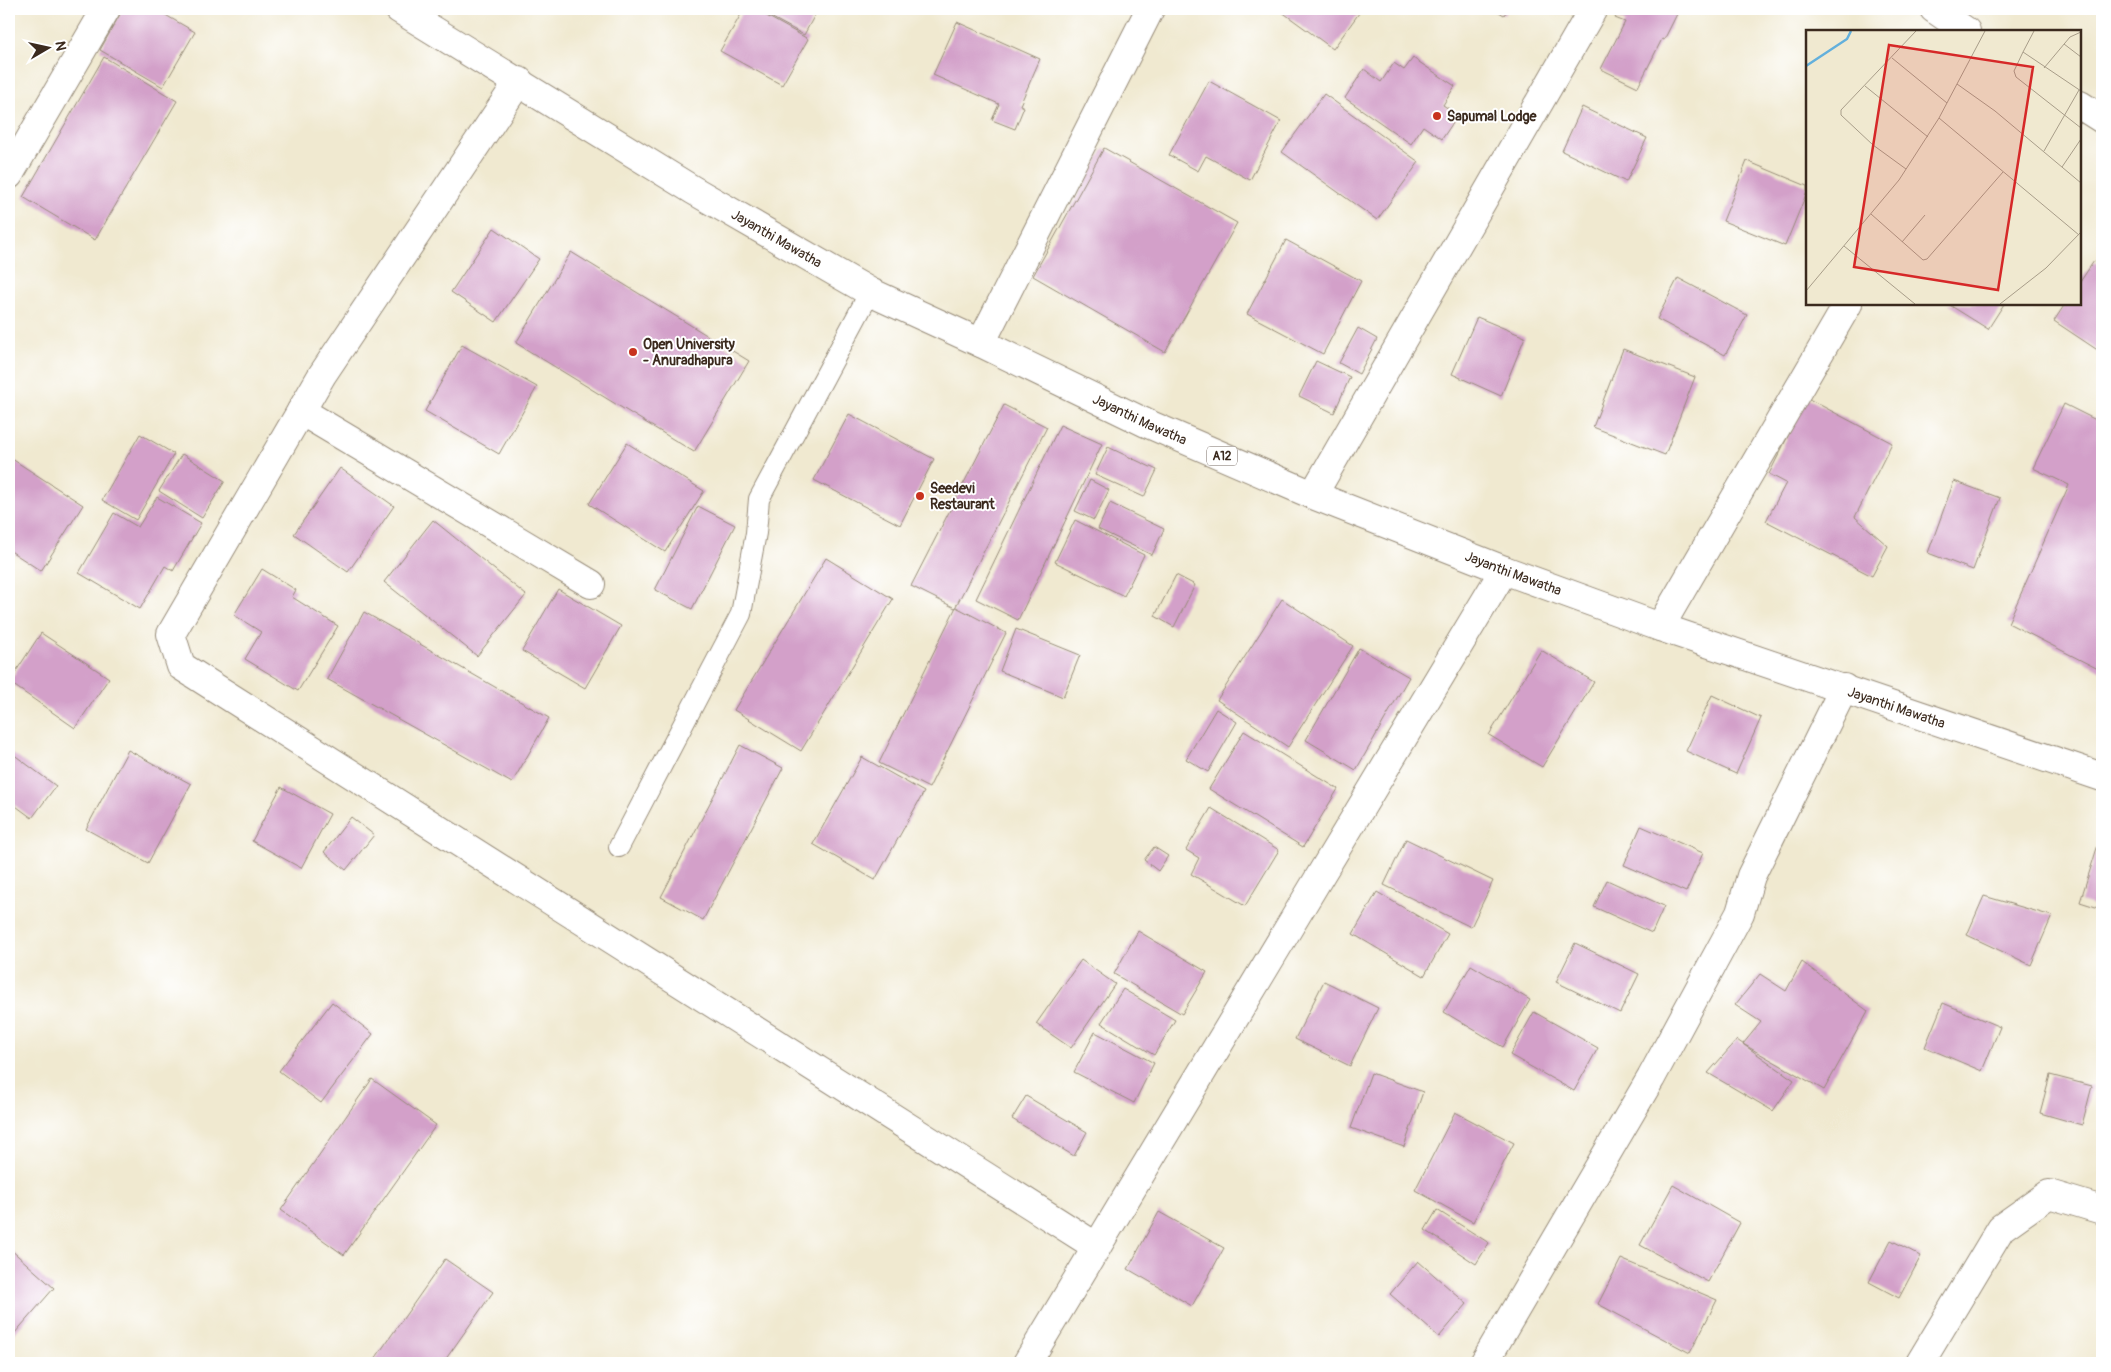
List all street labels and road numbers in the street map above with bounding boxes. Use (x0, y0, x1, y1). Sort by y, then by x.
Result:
street label: Jayanthi Mawatha (728, 206, 825, 272)
street label: Jayanthi Mawatha (1090, 390, 1189, 449)
road number: A12 (1207, 446, 1237, 466)
street label: Jayanthi Mawatha (1462, 548, 1564, 599)
street label: Jayanthi Mawatha (1845, 683, 1947, 732)

